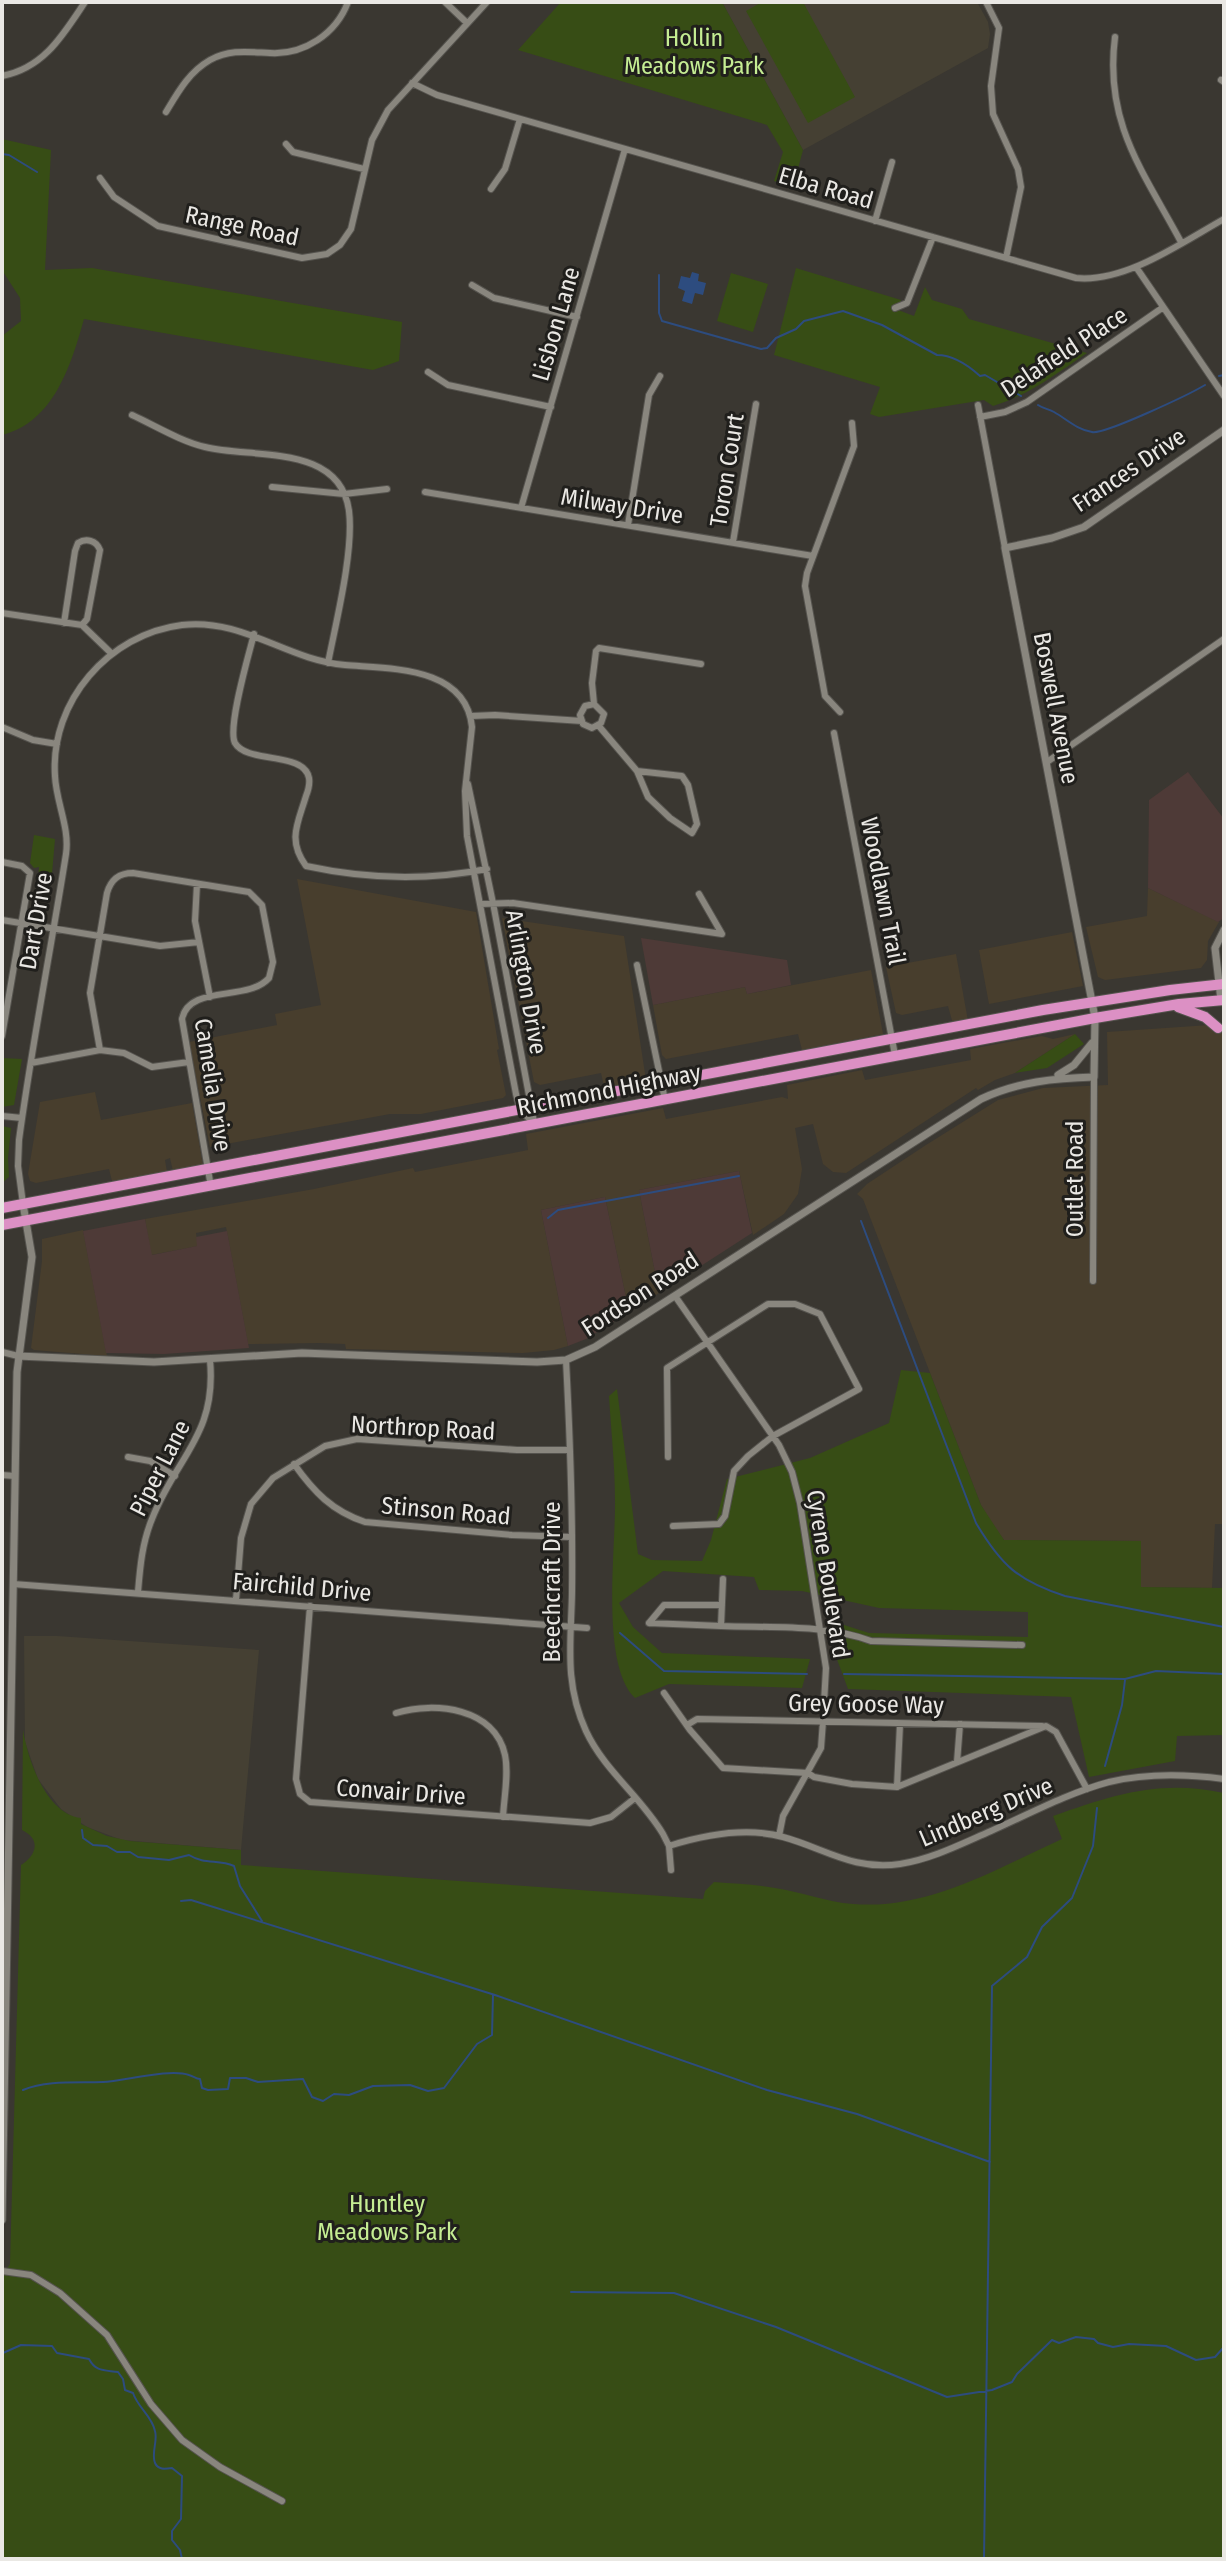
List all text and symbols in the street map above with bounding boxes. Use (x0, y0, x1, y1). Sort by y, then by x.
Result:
park label: Hollin Meadows Park (624, 24, 765, 80)
street label: Elba Road (775, 161, 877, 215)
street label: Range Road (183, 200, 301, 252)
street label: Lisbon Lane (526, 264, 586, 384)
street label: Delafield Place (996, 301, 1132, 403)
street label: Toron Court (704, 411, 750, 529)
street label: Frances Drive (1067, 422, 1191, 518)
street label: Milway Drive (559, 483, 685, 529)
street label: Boswell Avenue (1028, 630, 1084, 786)
street label: Woodlawn Trail (855, 815, 911, 967)
street label: Dart Drive (14, 870, 58, 972)
street label: Arlington Drive (499, 907, 553, 1057)
street label: Camelia Drive (189, 1016, 237, 1154)
street label: Richmond Highway (515, 1058, 703, 1122)
street label: Outlet Road (1061, 1121, 1089, 1237)
street label: Fordson Road (576, 1246, 704, 1342)
street label: Northrop Road (350, 1410, 496, 1446)
street label: Piper Lane (124, 1415, 196, 1521)
street label: Cyrene Boulevard (801, 1488, 855, 1660)
street label: Stinson Road (380, 1491, 512, 1531)
street label: Beechcraft Drive (538, 1501, 566, 1663)
street label: Fairchild Drive (231, 1567, 373, 1607)
street label: Grey Goose Way (788, 1689, 944, 1719)
street label: Lindberg Drive (915, 1771, 1057, 1853)
street label: Convair Drive (335, 1774, 467, 1810)
park label: Huntley Meadows Park (317, 2190, 458, 2246)

